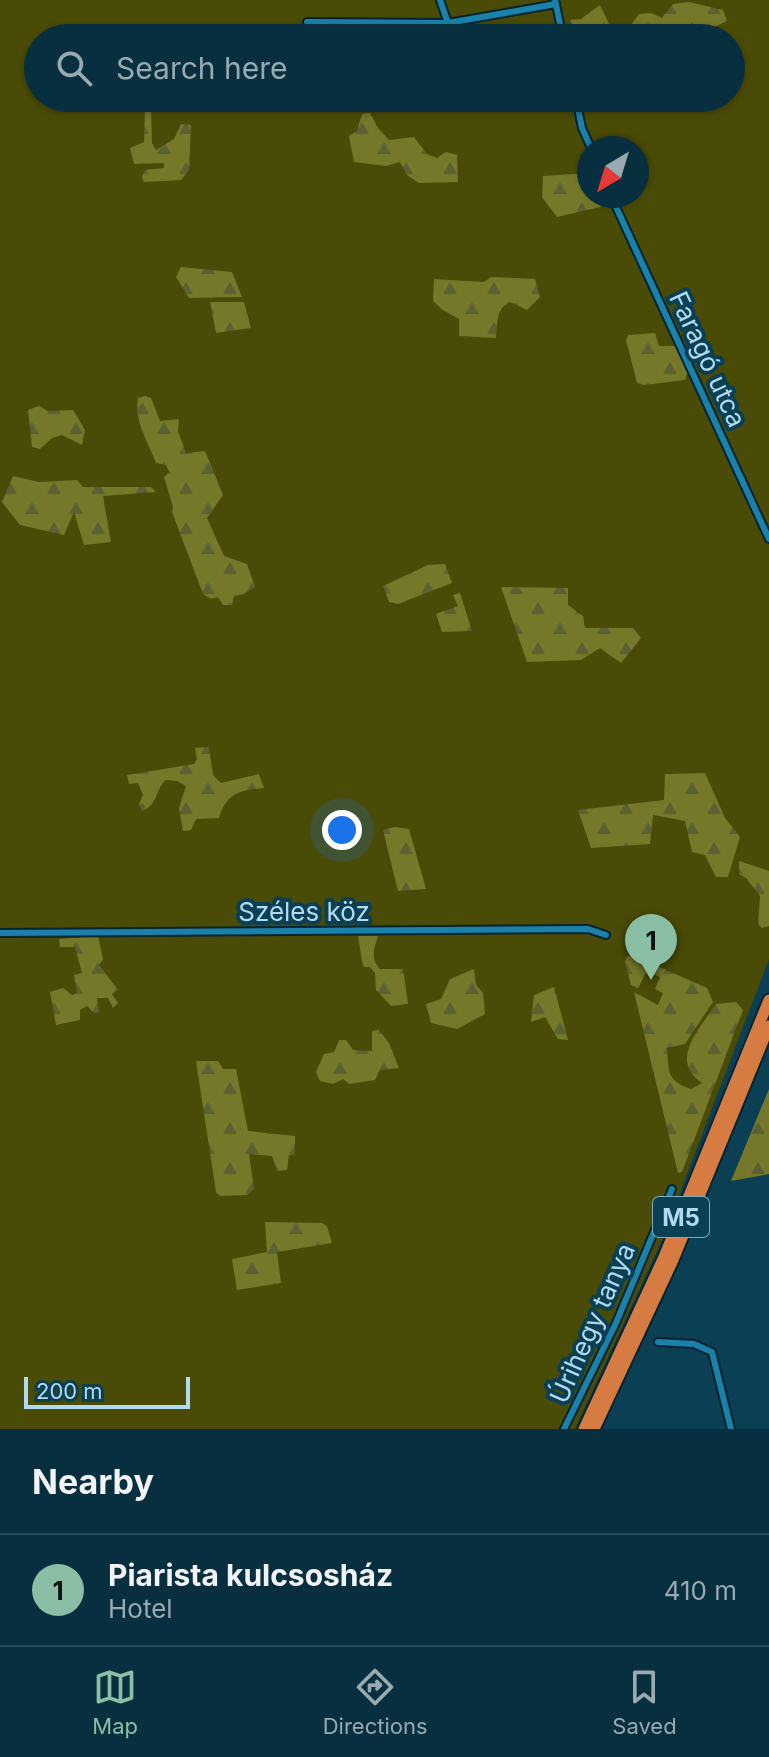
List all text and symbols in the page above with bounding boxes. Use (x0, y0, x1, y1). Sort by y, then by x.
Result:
search box (24, 24, 745, 112)
icon: search (52, 46, 96, 90)
text: Search here (116, 50, 288, 86)
north arrow (577, 136, 649, 208)
street label: Faragó utca (663, 286, 753, 432)
your location (322, 810, 362, 850)
street label: Széles köz (238, 896, 370, 927)
pin: 1 (625, 914, 677, 980)
road number: M5 (653, 1197, 709, 1237)
street label: Úrihegy tanya (543, 1238, 641, 1408)
scale bar (24, 1373, 190, 1409)
text: 200 m (36, 1378, 103, 1404)
text: Nearby (32, 1461, 154, 1502)
text: Piarista kulcsosház (108, 1557, 393, 1593)
text: 1 (52, 1575, 64, 1606)
text: 410 m (664, 1575, 737, 1606)
text: Hotel (108, 1593, 173, 1624)
tab: Map (92, 1665, 138, 1739)
tab: Directions (323, 1665, 428, 1739)
tab: Saved (612, 1665, 677, 1739)

